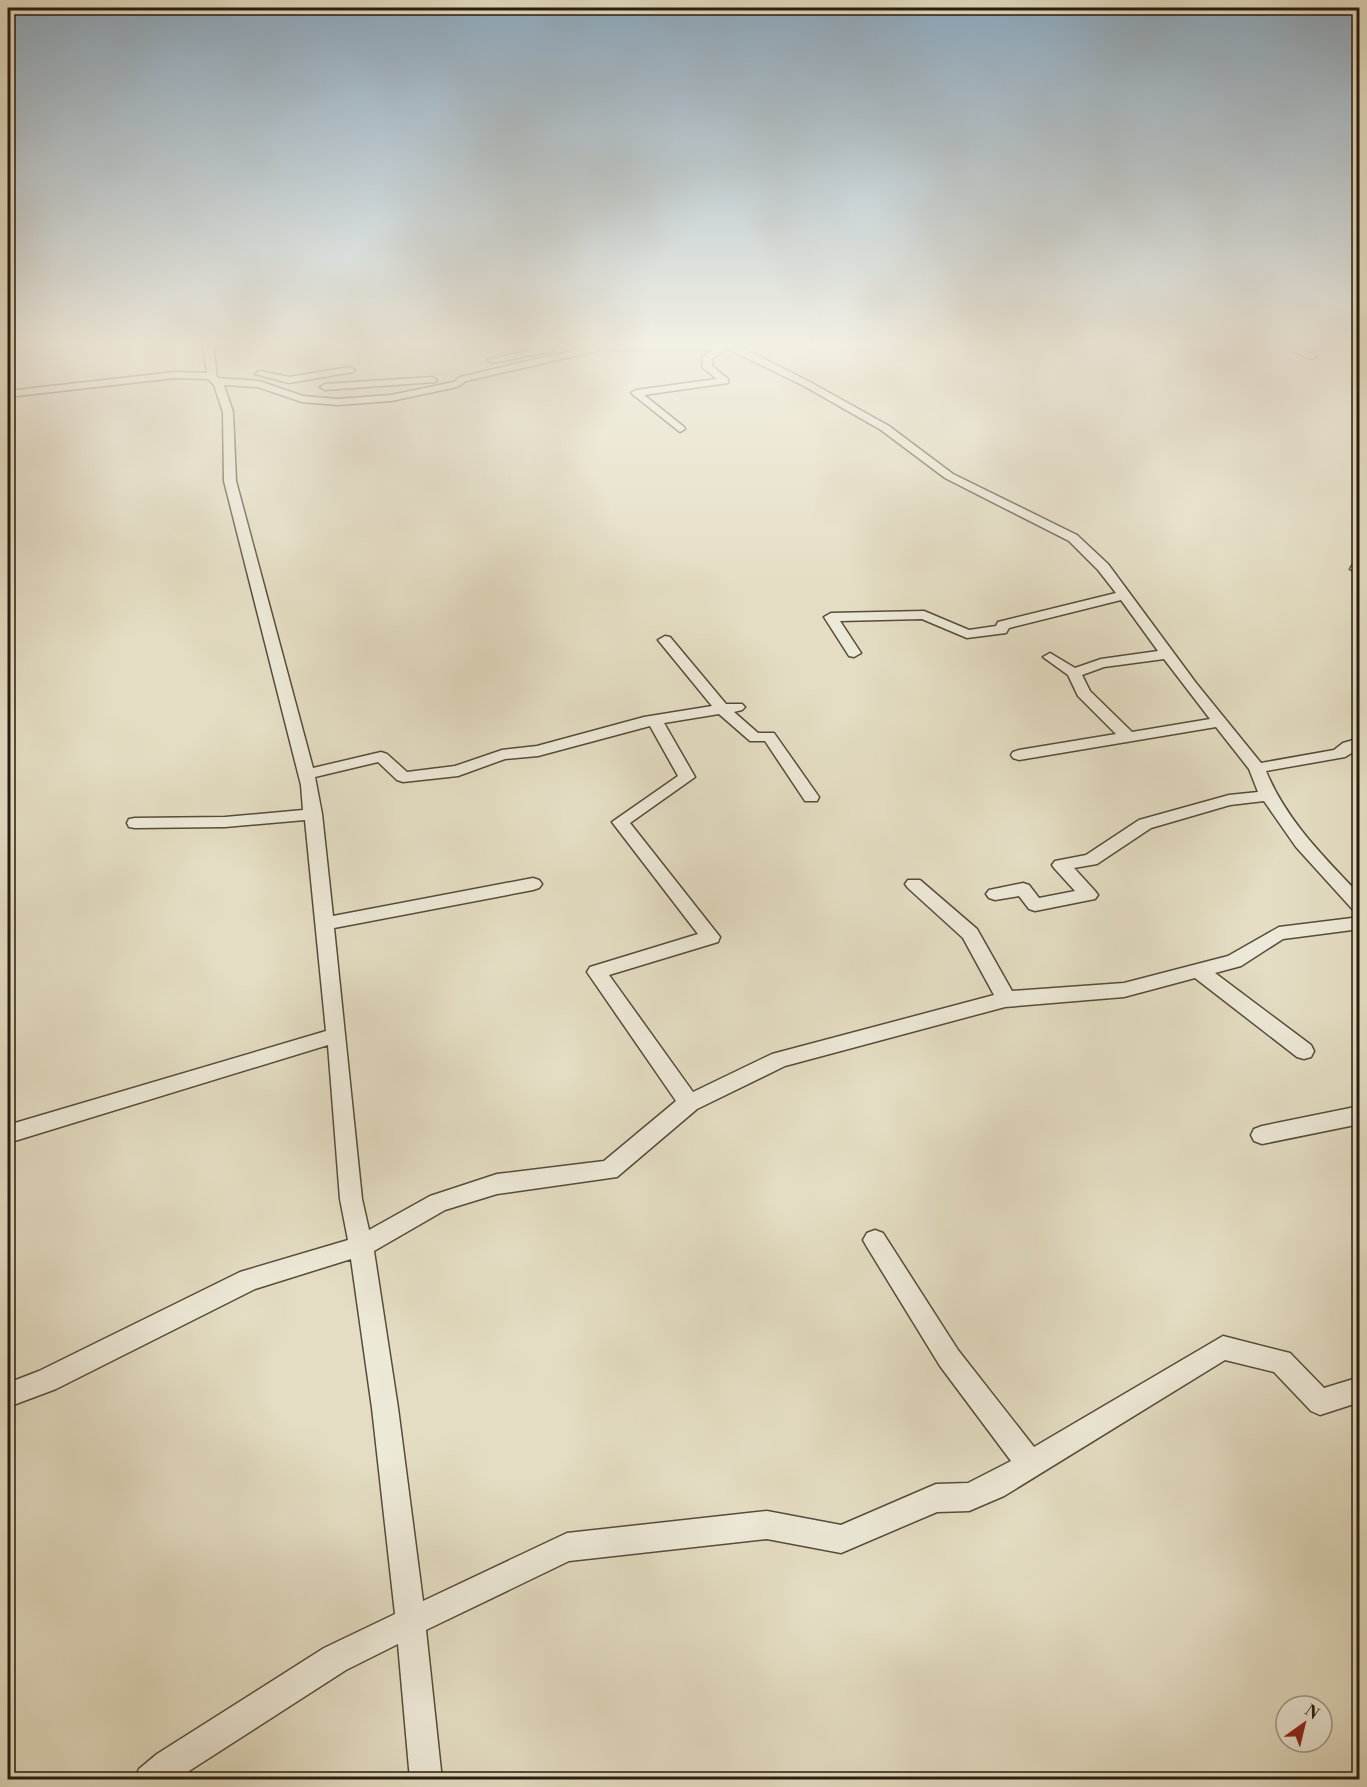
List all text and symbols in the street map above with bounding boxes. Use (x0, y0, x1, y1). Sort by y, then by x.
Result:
north arrow (1274, 1694, 1334, 1754)
text: N (1301, 1701, 1323, 1724)

